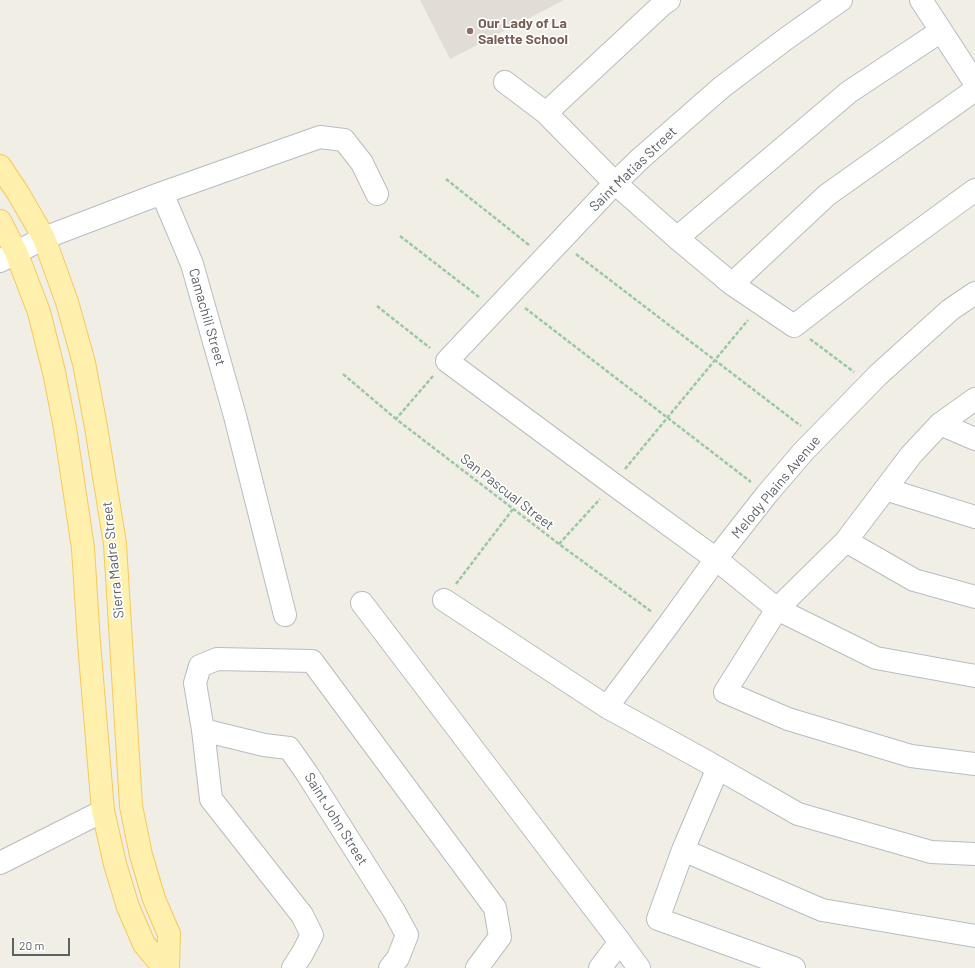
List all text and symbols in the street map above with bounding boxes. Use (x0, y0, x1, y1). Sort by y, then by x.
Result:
place label: Our Lady of La Salette School (478, 15, 568, 48)
marker: Our Lady of La Salette School (465, 26, 475, 36)
street label: Saint Matias Street (586, 123, 680, 215)
street label: Camachili Street (185, 266, 229, 368)
street label: Melody Plains Avenue (728, 432, 824, 542)
street label: San Pascual Street (457, 450, 557, 534)
street label: Sierra Madre Street (98, 501, 128, 619)
street label: Saint John Street (301, 770, 371, 868)
scale bar (14, 930, 72, 956)
text: 20 m (19, 938, 45, 952)

